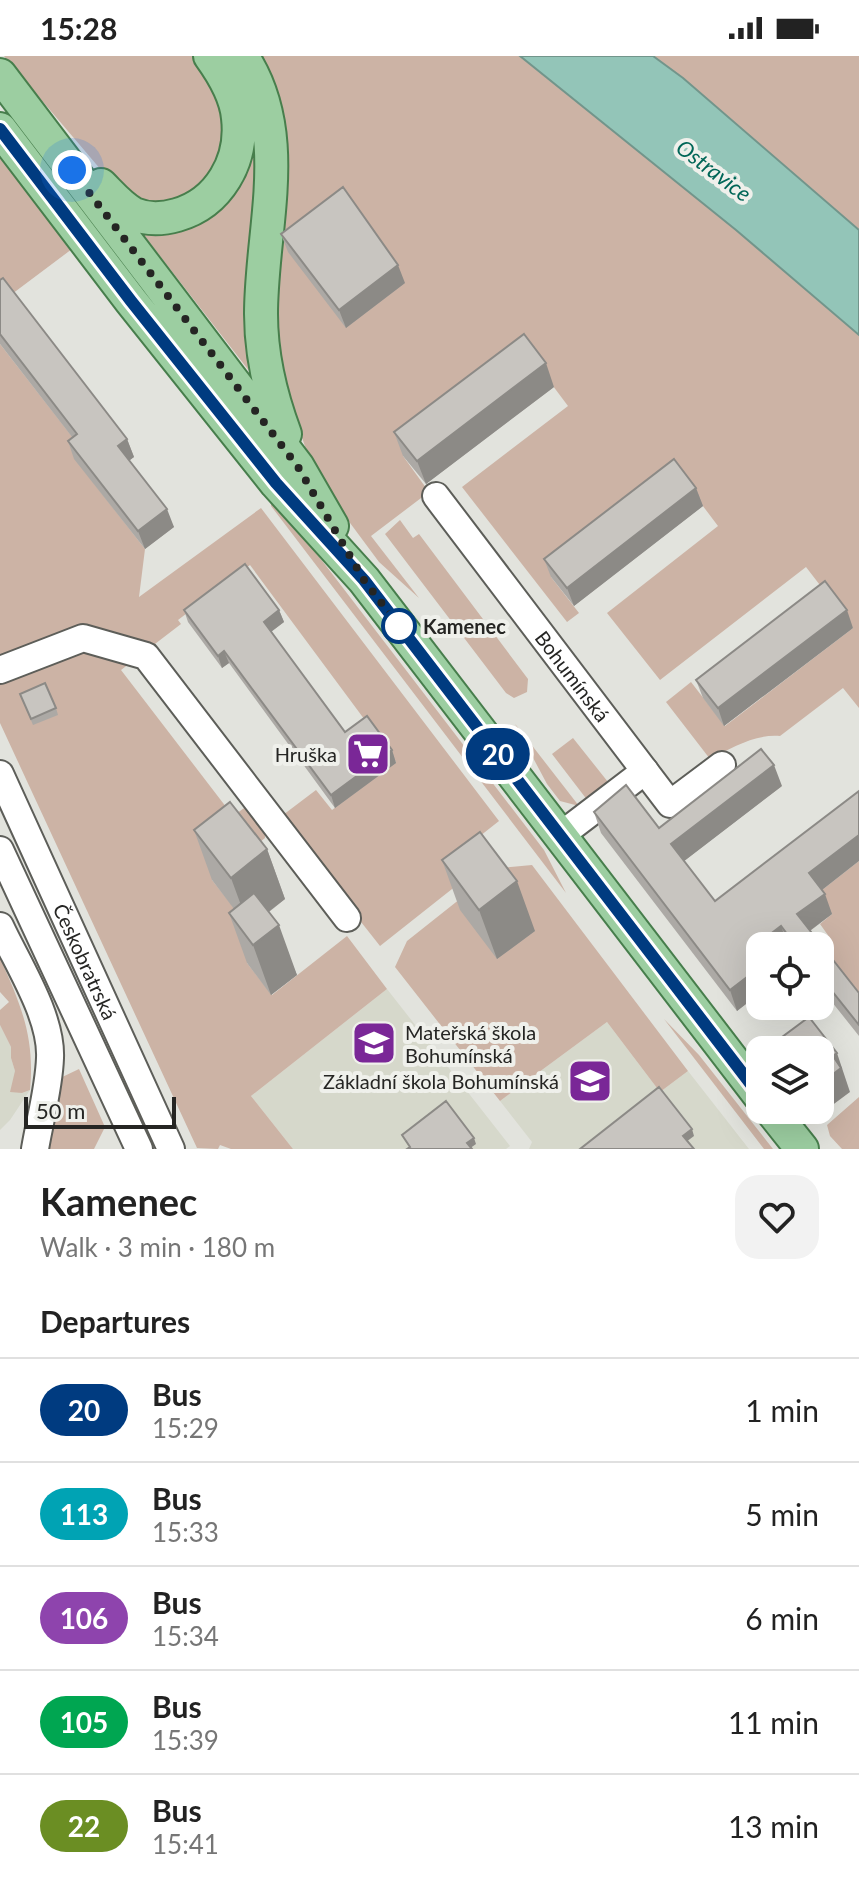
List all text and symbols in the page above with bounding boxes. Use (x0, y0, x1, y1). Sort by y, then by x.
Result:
text: 15:28 (40, 10, 117, 46)
water label: Ostravice (671, 133, 757, 207)
your location (52, 150, 92, 190)
marker: Kamenec (382, 609, 416, 643)
place label: Kamenec (423, 614, 506, 638)
street label: Bohumínská (531, 626, 615, 726)
line badge: 20 (462, 728, 534, 780)
supermarket icon: Hruška (344, 730, 392, 778)
text: 20 (482, 737, 514, 771)
place label: Hruška (275, 742, 337, 766)
street label: Českobratrská (49, 900, 122, 1023)
map controls (746, 932, 834, 1124)
button: locate (746, 932, 834, 1020)
school or university icon: Mateřská škola Bohumínská (350, 1019, 398, 1067)
place label: Mateřská škola Bohumínská (405, 1020, 536, 1067)
button: layers (746, 1036, 834, 1124)
school or university icon: Základní škola Bohumínská (566, 1057, 614, 1105)
place label: Základní škola Bohumínská (323, 1069, 559, 1093)
scale bar (24, 1093, 176, 1129)
text: 50 m (36, 1097, 85, 1124)
button: heart (735, 1175, 819, 1259)
text: Kamenec (40, 1178, 197, 1224)
text: Walk · 3 min · 180 m (40, 1231, 275, 1263)
text: Departures (40, 1303, 190, 1339)
text: Bus (152, 1376, 202, 1412)
text: 1 min (745, 1392, 819, 1428)
text: 20 (68, 1393, 100, 1427)
text: 15:29 (152, 1412, 219, 1444)
text: Bus (152, 1480, 202, 1516)
text: 5 min (745, 1496, 819, 1532)
text: 113 (60, 1497, 108, 1531)
text: 15:33 (152, 1516, 219, 1548)
text: Bus (152, 1584, 202, 1620)
text: 6 min (745, 1600, 819, 1636)
text: 106 (60, 1601, 108, 1635)
text: 15:34 (152, 1620, 219, 1652)
text: Bus (152, 1688, 202, 1724)
text: 11 min (728, 1704, 819, 1740)
text: 105 (60, 1705, 108, 1739)
text: 15:39 (152, 1724, 219, 1756)
text: Bus (152, 1792, 202, 1828)
text: 13 min (728, 1808, 819, 1844)
text: 22 (68, 1809, 100, 1843)
text: 15:41 (152, 1828, 219, 1860)

